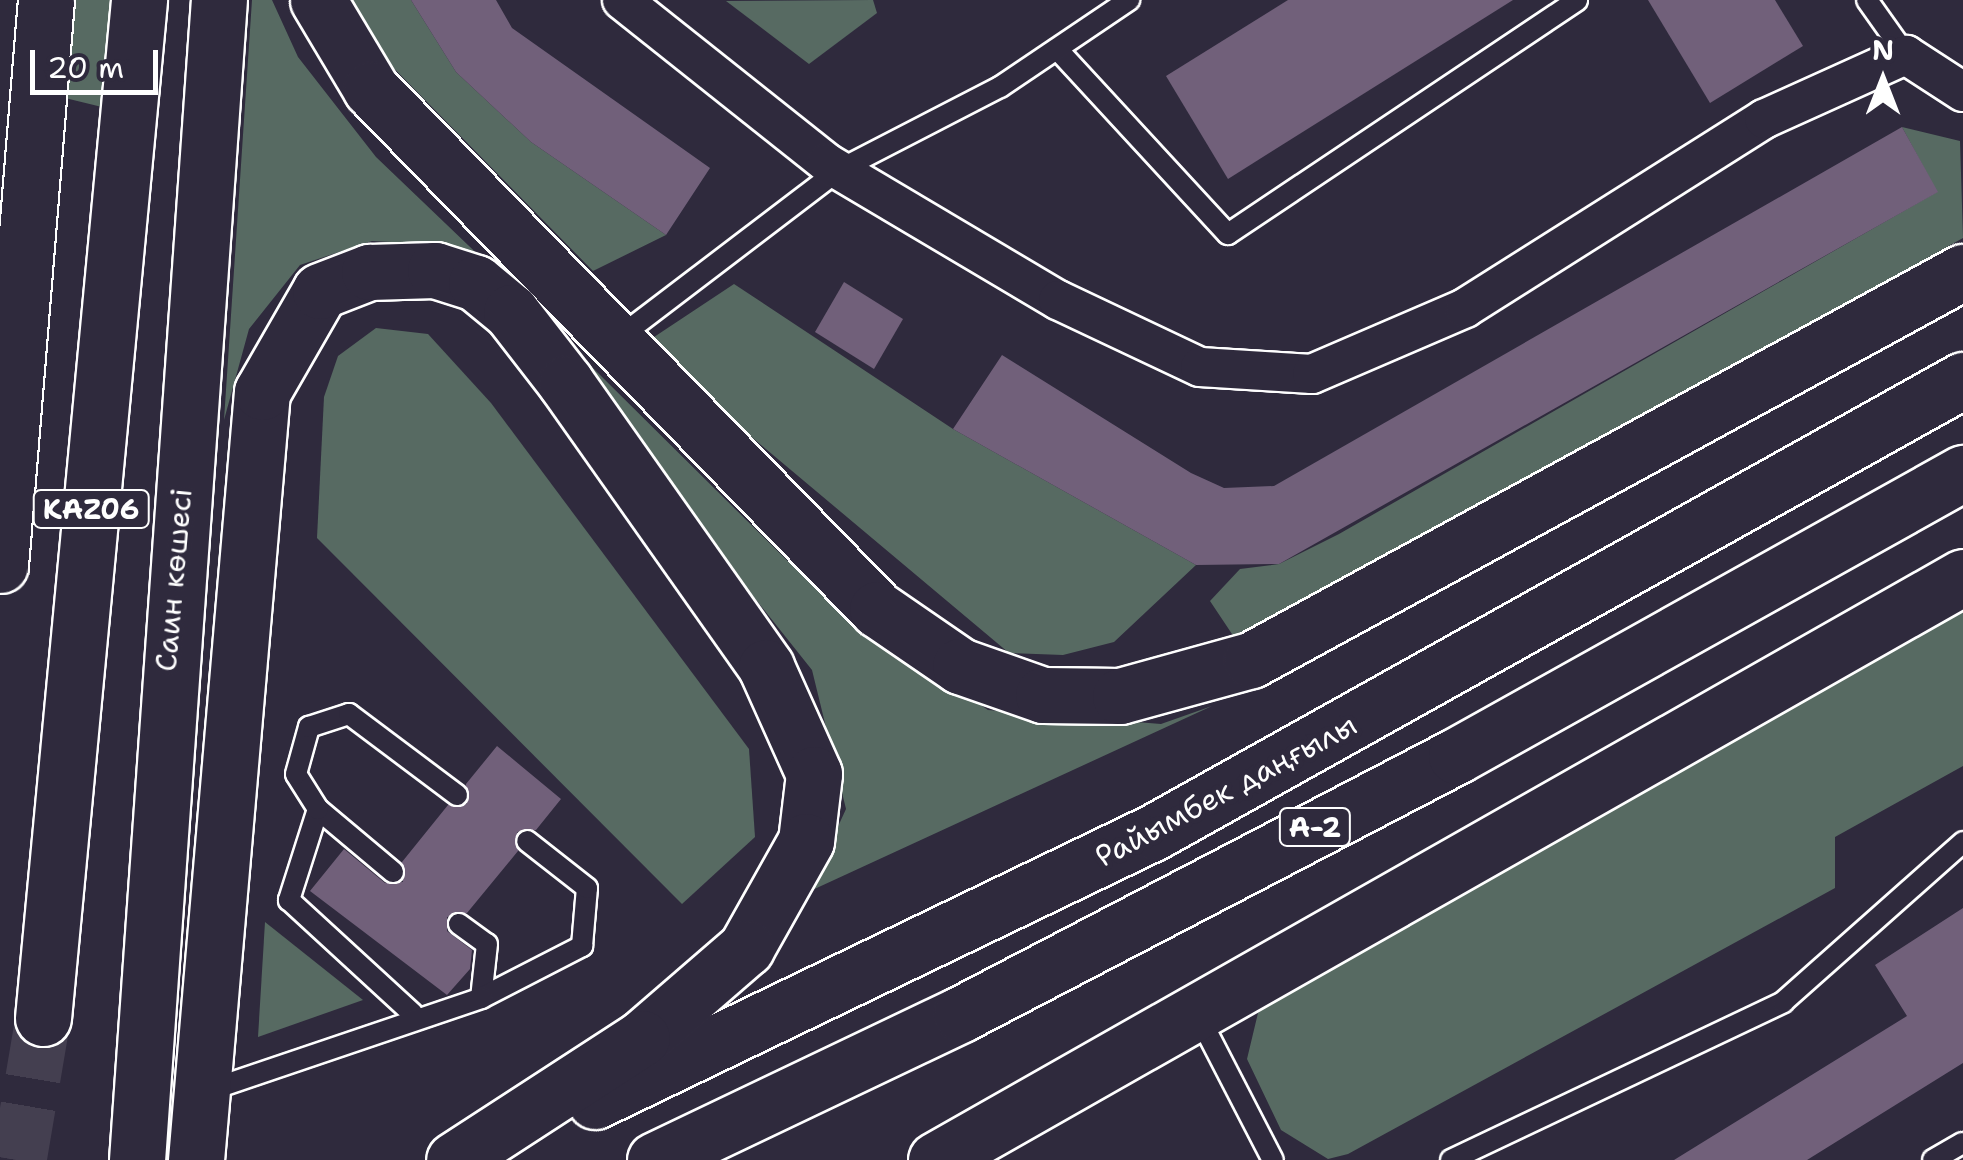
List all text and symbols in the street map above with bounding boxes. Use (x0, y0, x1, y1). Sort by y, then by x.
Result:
scale bar (35, 30, 162, 92)
north arrow (1833, 30, 1933, 130)
text: N (1872, 31, 1894, 69)
text: 20 m (47, 47, 124, 88)
road number: KАZ06 (31, 486, 151, 532)
street label: Саин көшесі (148, 487, 200, 673)
street label: Райымбек даңғылы (1089, 707, 1363, 875)
road number: A-2 (1278, 804, 1352, 850)

